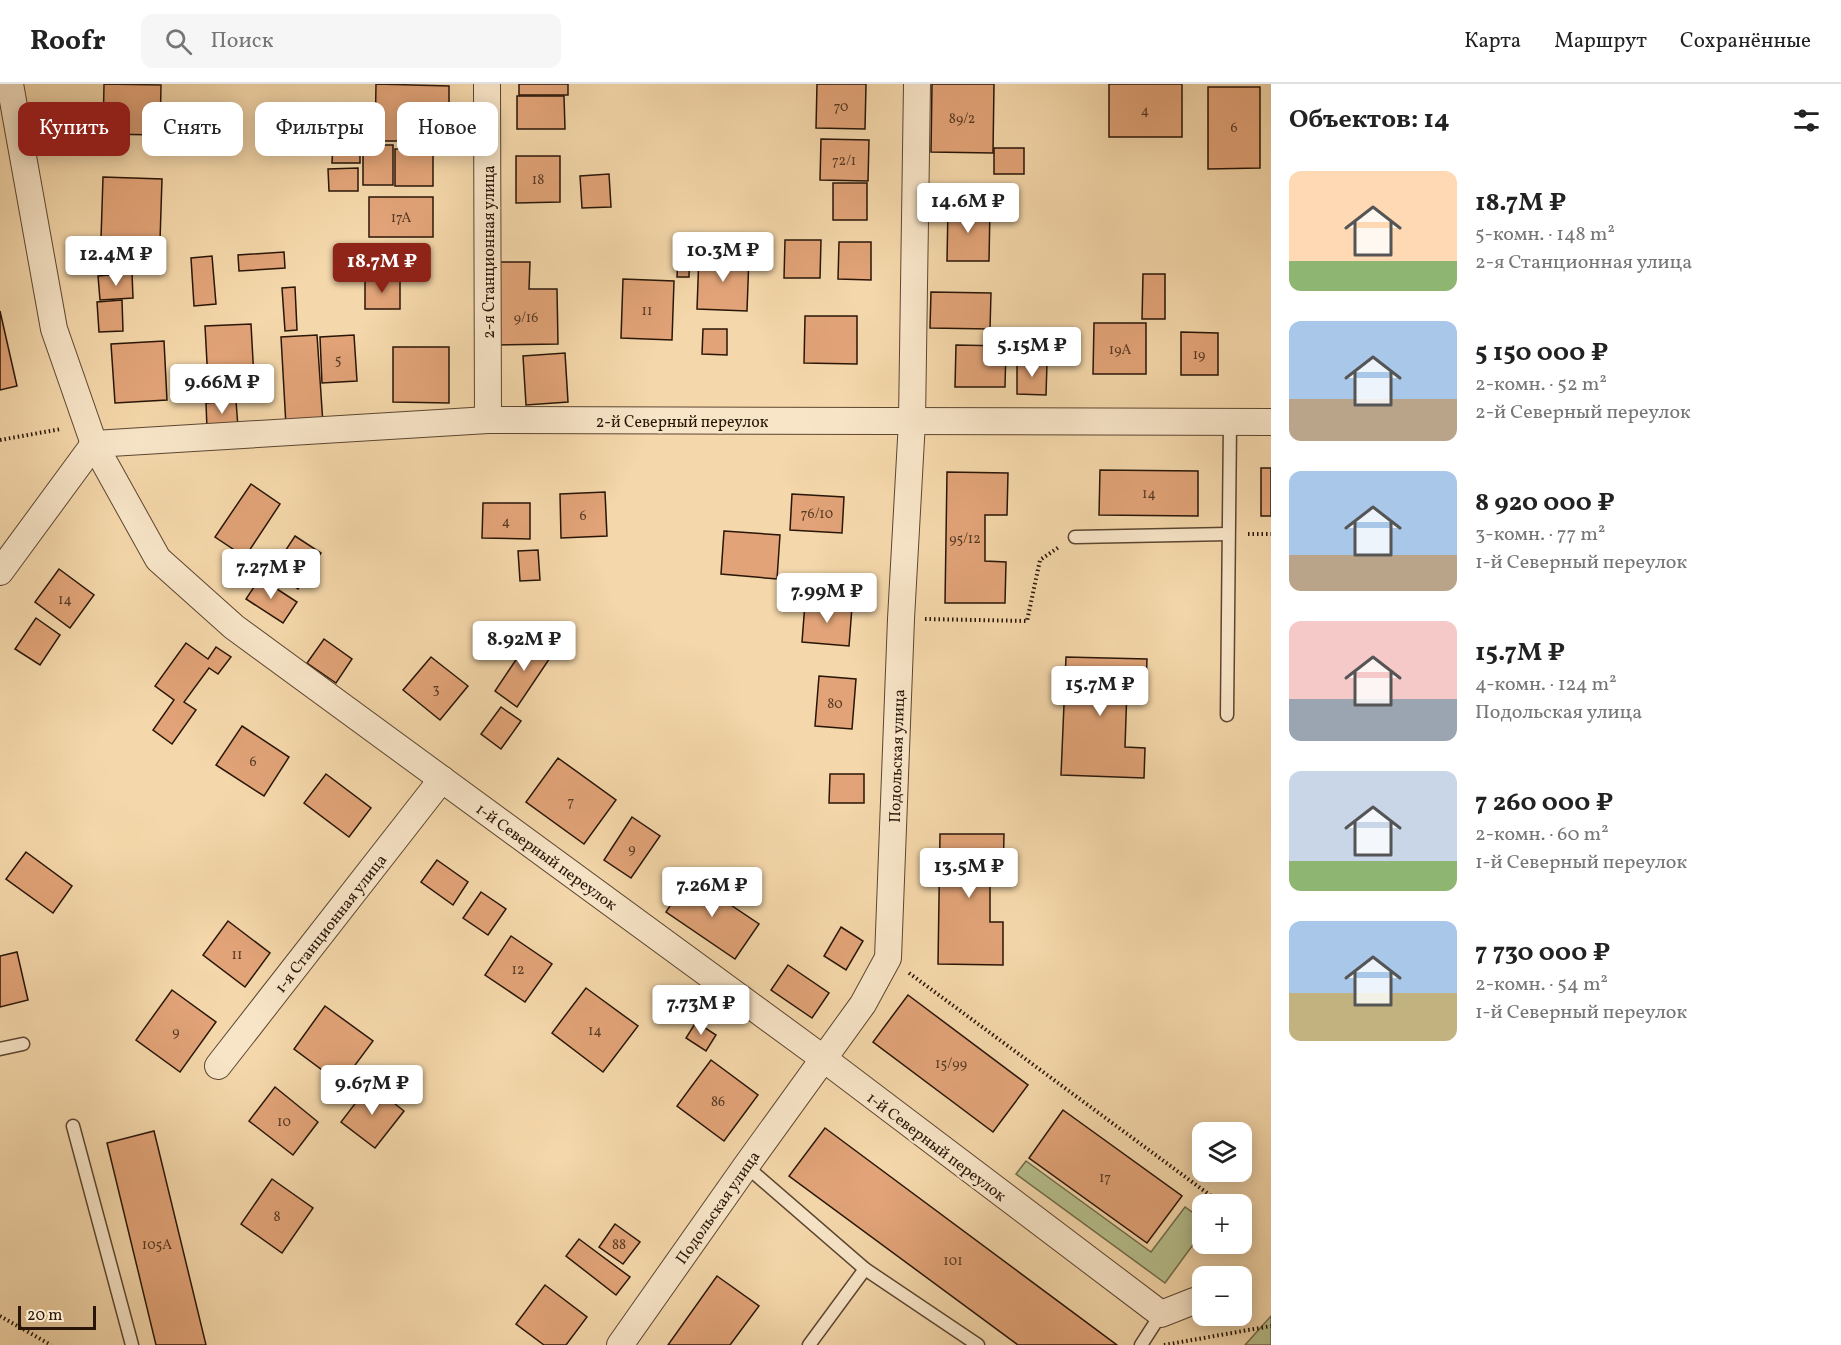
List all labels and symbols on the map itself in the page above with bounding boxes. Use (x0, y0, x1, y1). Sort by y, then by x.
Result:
house number: 70 (834, 98, 848, 117)
house number: 4 (1141, 102, 1149, 121)
house number: 89/2 (949, 110, 975, 129)
house number: 6 (1230, 119, 1238, 138)
house number: 72/1 (832, 152, 856, 171)
street label: 2-я Станционная улица (479, 165, 501, 339)
house number: 18 (532, 171, 544, 190)
pin: 14.6M ₽ (913, 183, 1023, 234)
house number: 17А (391, 209, 411, 228)
pin: 10.3M ₽ (668, 232, 778, 283)
pin: 12.4M ₽ (61, 236, 171, 287)
pin: 18.7M ₽ (327, 243, 437, 294)
house number: 11 (642, 302, 652, 321)
house number: 9/16 (514, 309, 538, 328)
pin: 5.15M ₽ (977, 327, 1087, 378)
house number: 19А (1109, 341, 1131, 360)
house number: 19 (1193, 346, 1205, 365)
house number: 5 (335, 351, 341, 370)
pin: 9.66M ₽ (167, 364, 277, 415)
street label: 2-й Северный переулок (596, 412, 769, 434)
house number: 14 (1142, 485, 1156, 504)
house number: 76/10 (801, 505, 833, 524)
house number: 6 (579, 507, 587, 526)
house number: 4 (502, 513, 510, 532)
house number: 95/12 (949, 530, 981, 549)
pin: 7.27M ₽ (216, 549, 326, 600)
pin: 7.99M ₽ (772, 573, 882, 624)
house number: 14 (58, 591, 72, 610)
pin: 8.92M ₽ (469, 621, 579, 672)
pin: 15.7M ₽ (1045, 666, 1155, 717)
house number: 3 (432, 680, 440, 699)
street label: Подольская улица (885, 689, 911, 823)
house number: 80 (827, 695, 843, 714)
house number: 6 (249, 753, 257, 772)
house number: 7 (568, 793, 575, 812)
street label: 1-й Северный переулок (471, 799, 621, 917)
house number: 9 (628, 840, 636, 859)
pin: 13.5M ₽ (914, 848, 1024, 899)
street label: 1-я Станционная улица (270, 850, 393, 998)
pin: 7.26M ₽ (657, 867, 767, 918)
house number: 11 (232, 946, 242, 965)
house number: 12 (512, 961, 524, 980)
pin: 7.73M ₽ (646, 985, 756, 1036)
house number: 14 (588, 1022, 602, 1041)
house number: 9 (172, 1023, 180, 1042)
house number: 15/99 (935, 1055, 967, 1074)
pin: 9.67M ₽ (317, 1065, 427, 1116)
street label: 1-й Северный переулок (861, 1088, 1011, 1208)
house number: 86 (711, 1093, 725, 1112)
house number: 10 (277, 1113, 291, 1132)
street label: Подольская улица (671, 1147, 766, 1269)
house number: 17 (1099, 1169, 1111, 1188)
house number: 8 (273, 1208, 281, 1227)
house number: 105А (142, 1236, 172, 1255)
house number: 88 (612, 1236, 626, 1255)
house number: 101 (943, 1252, 963, 1271)
scale bar (18, 1303, 96, 1330)

